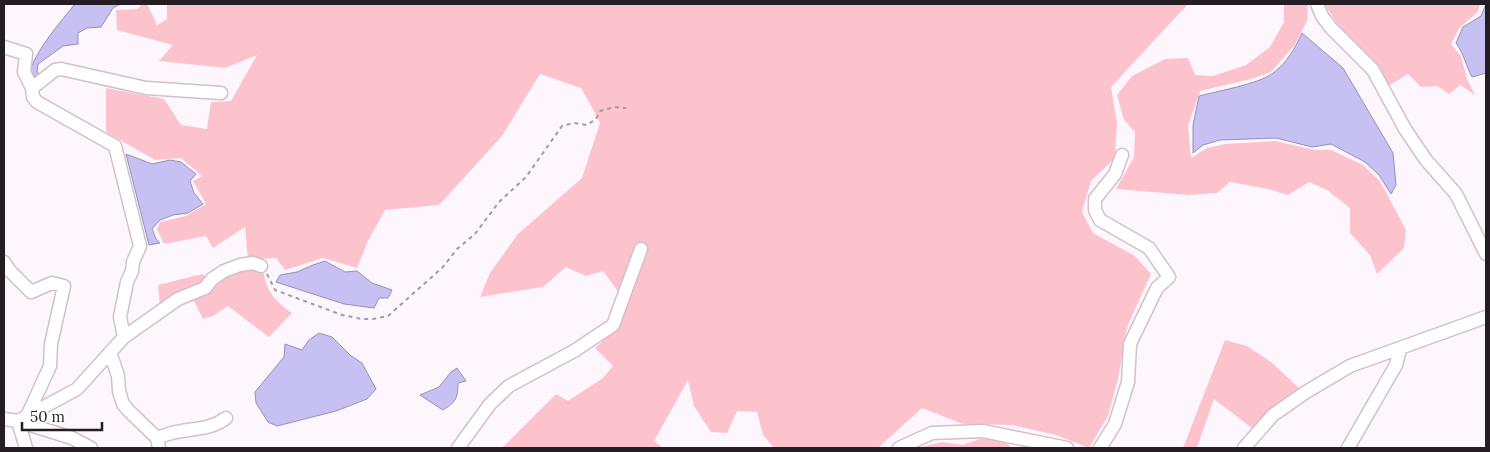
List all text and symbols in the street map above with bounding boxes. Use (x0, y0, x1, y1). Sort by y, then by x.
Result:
scale bar (22, 400, 102, 432)
text: 50 m (30, 407, 65, 426)

